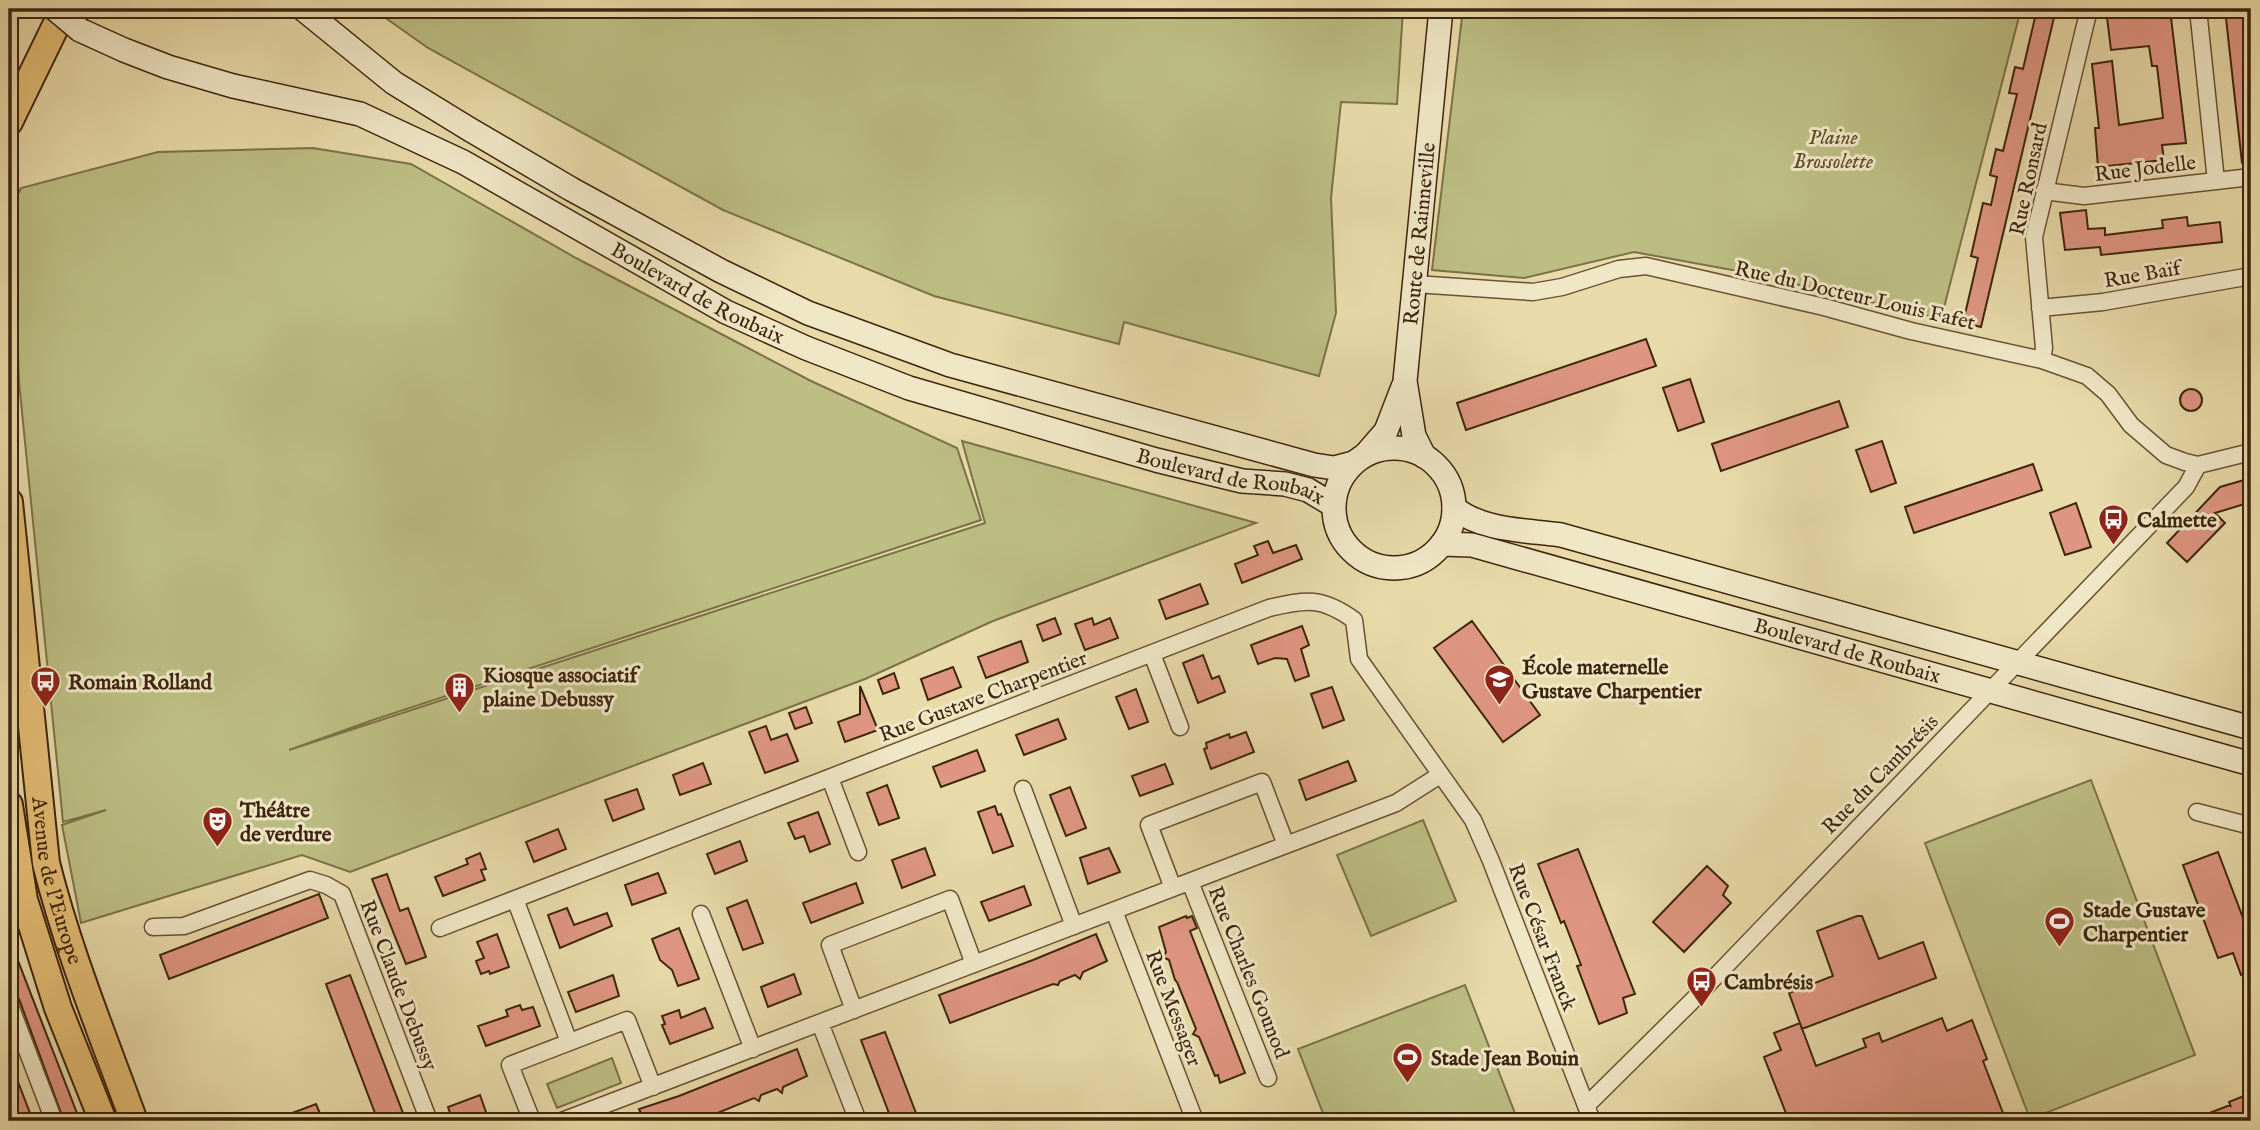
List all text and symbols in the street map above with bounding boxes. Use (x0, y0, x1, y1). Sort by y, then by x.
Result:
street label: Rue Ronsard (2004, 120, 2055, 238)
park label: Plaine Brossolette (1793, 125, 1873, 176)
street label: Route de Rainneville (1398, 141, 1443, 327)
street label: Rue Jodelle (2093, 150, 2198, 189)
street label: Boulevard de Roubaix (606, 237, 788, 351)
street label: Rue Baïf (2102, 255, 2186, 295)
street label: Rue du Docteur Louis Fafet (1732, 256, 1978, 337)
street label: Boulevard de Roubaix (1133, 443, 1329, 512)
bus stop icon: Calmette (2097, 503, 2131, 547)
place label: Calmette (2137, 508, 2217, 535)
street label: Boulevard de Roubaix (1751, 613, 1943, 691)
street label: Rue Gustave Charpentier (876, 645, 1092, 750)
place label: École maternelle Gustave Charpentier (1522, 654, 1702, 706)
school or university icon: École maternelle Gustave Charpentier (1482, 662, 1516, 706)
place label: Kiosque associatif plaine Debussy (482, 663, 641, 714)
bus stop icon: Romain Rolland (28, 665, 62, 709)
place label: Romain Rolland (68, 670, 213, 697)
building icon: Kiosque associatif plaine Debussy (443, 670, 477, 714)
street label: Rue du Cambrésis (1817, 709, 1945, 841)
street label: Avenue de l'Europe (24, 795, 88, 968)
place label: Théâtre de verdure (239, 798, 332, 849)
theatre icon: Théâtre de verdure (200, 805, 234, 849)
street label: Rue César Franck (1501, 860, 1582, 1016)
street label: Rue Charles Gounod (1201, 882, 1295, 1064)
street label: Rue Claude Debussy (353, 896, 443, 1075)
place label: Stade Gustave Charpentier (2083, 898, 2206, 949)
sports icon: Stade Gustave Charpentier (2043, 905, 2077, 949)
street label: Rue Messager (1138, 946, 1207, 1071)
bus stop icon: Cambrésis (1684, 965, 1718, 1009)
place label: Cambrésis (1724, 970, 1813, 997)
sports icon: Stade Jean Bouin (1391, 1041, 1425, 1085)
place label: Stade Jean Bouin (1431, 1046, 1579, 1073)

